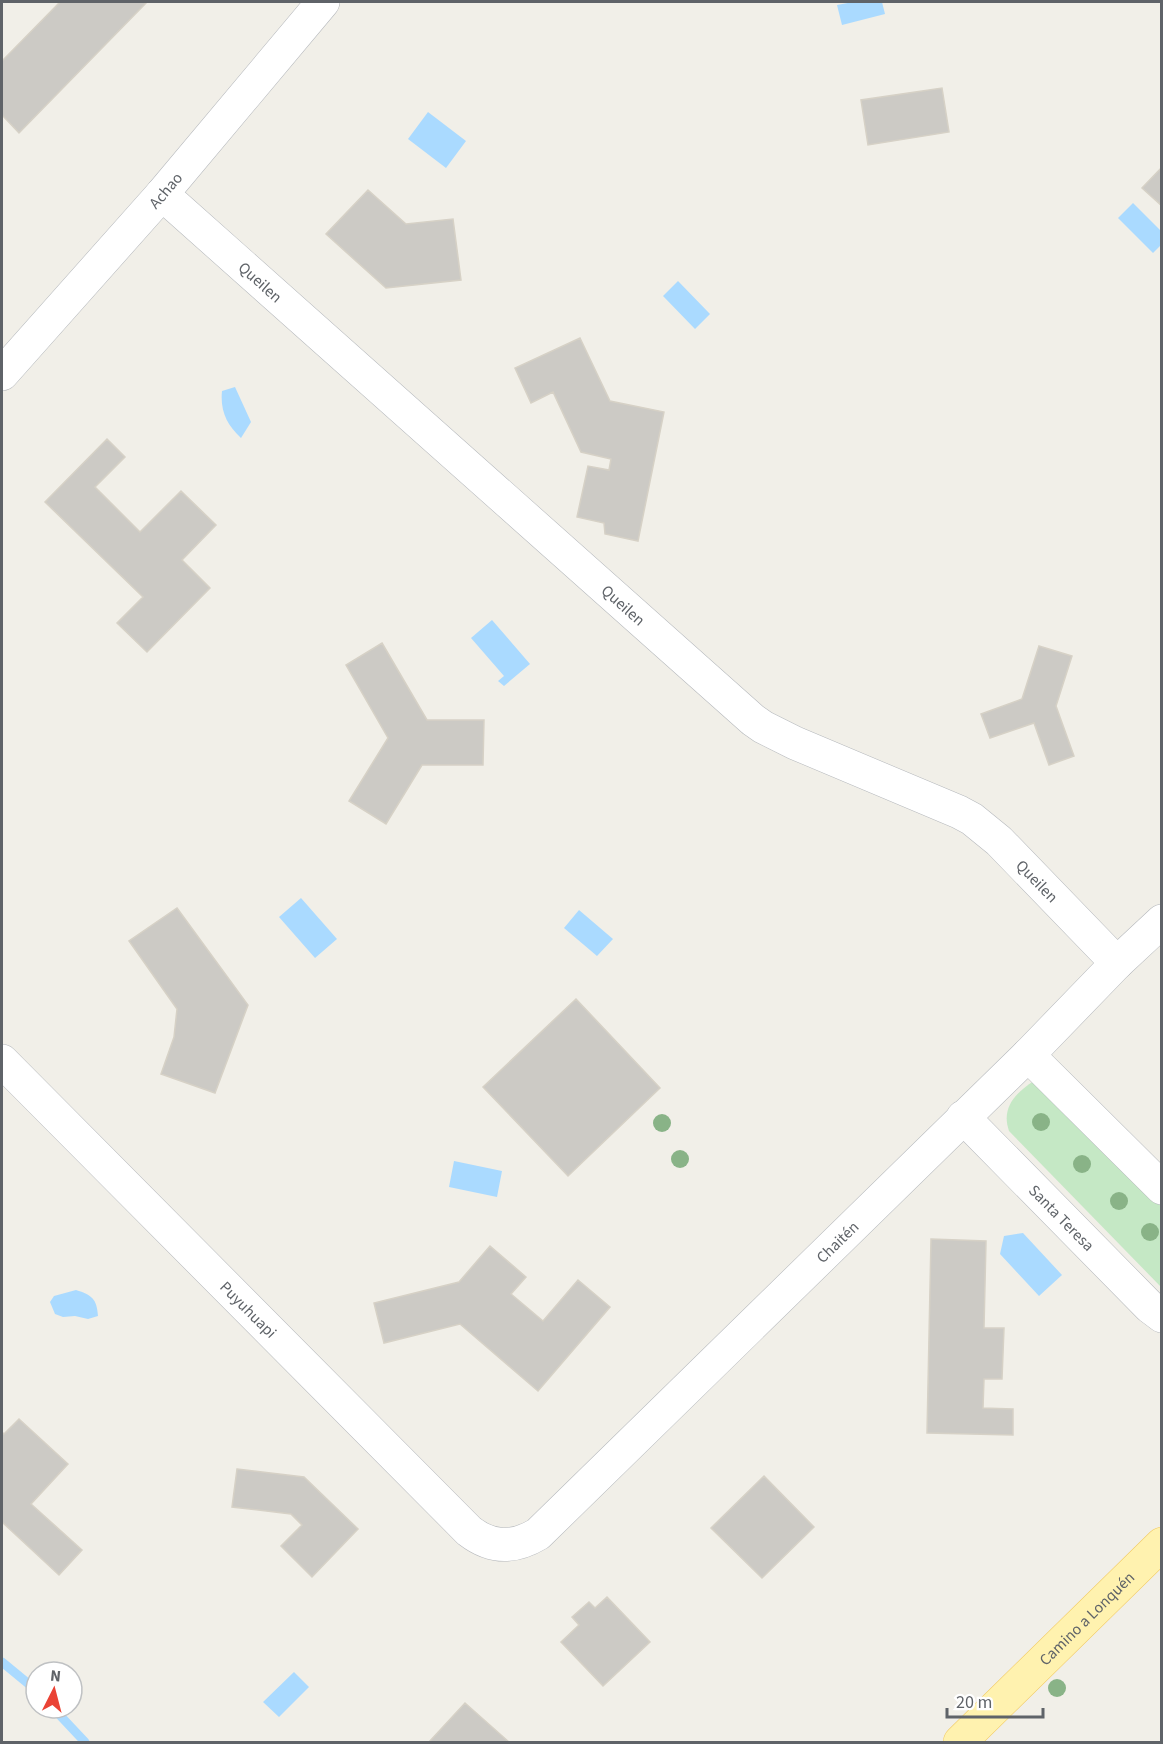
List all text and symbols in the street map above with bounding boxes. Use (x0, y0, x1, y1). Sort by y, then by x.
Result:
street label: Achao (144, 168, 188, 214)
street label: Queilen (233, 257, 287, 308)
street label: Queilen (596, 580, 650, 631)
street label: Queilen (1011, 855, 1063, 908)
street label: Santa Teresa (1023, 1180, 1099, 1256)
street label: Chaitén (812, 1216, 864, 1268)
street label: Puyuhuapi (215, 1277, 281, 1343)
street label: Camino a Lonquén (1035, 1567, 1140, 1671)
north arrow (24, 1660, 84, 1720)
text: N (49, 1665, 62, 1688)
scale bar (947, 1681, 1043, 1719)
text: 20 m (956, 1690, 992, 1715)

